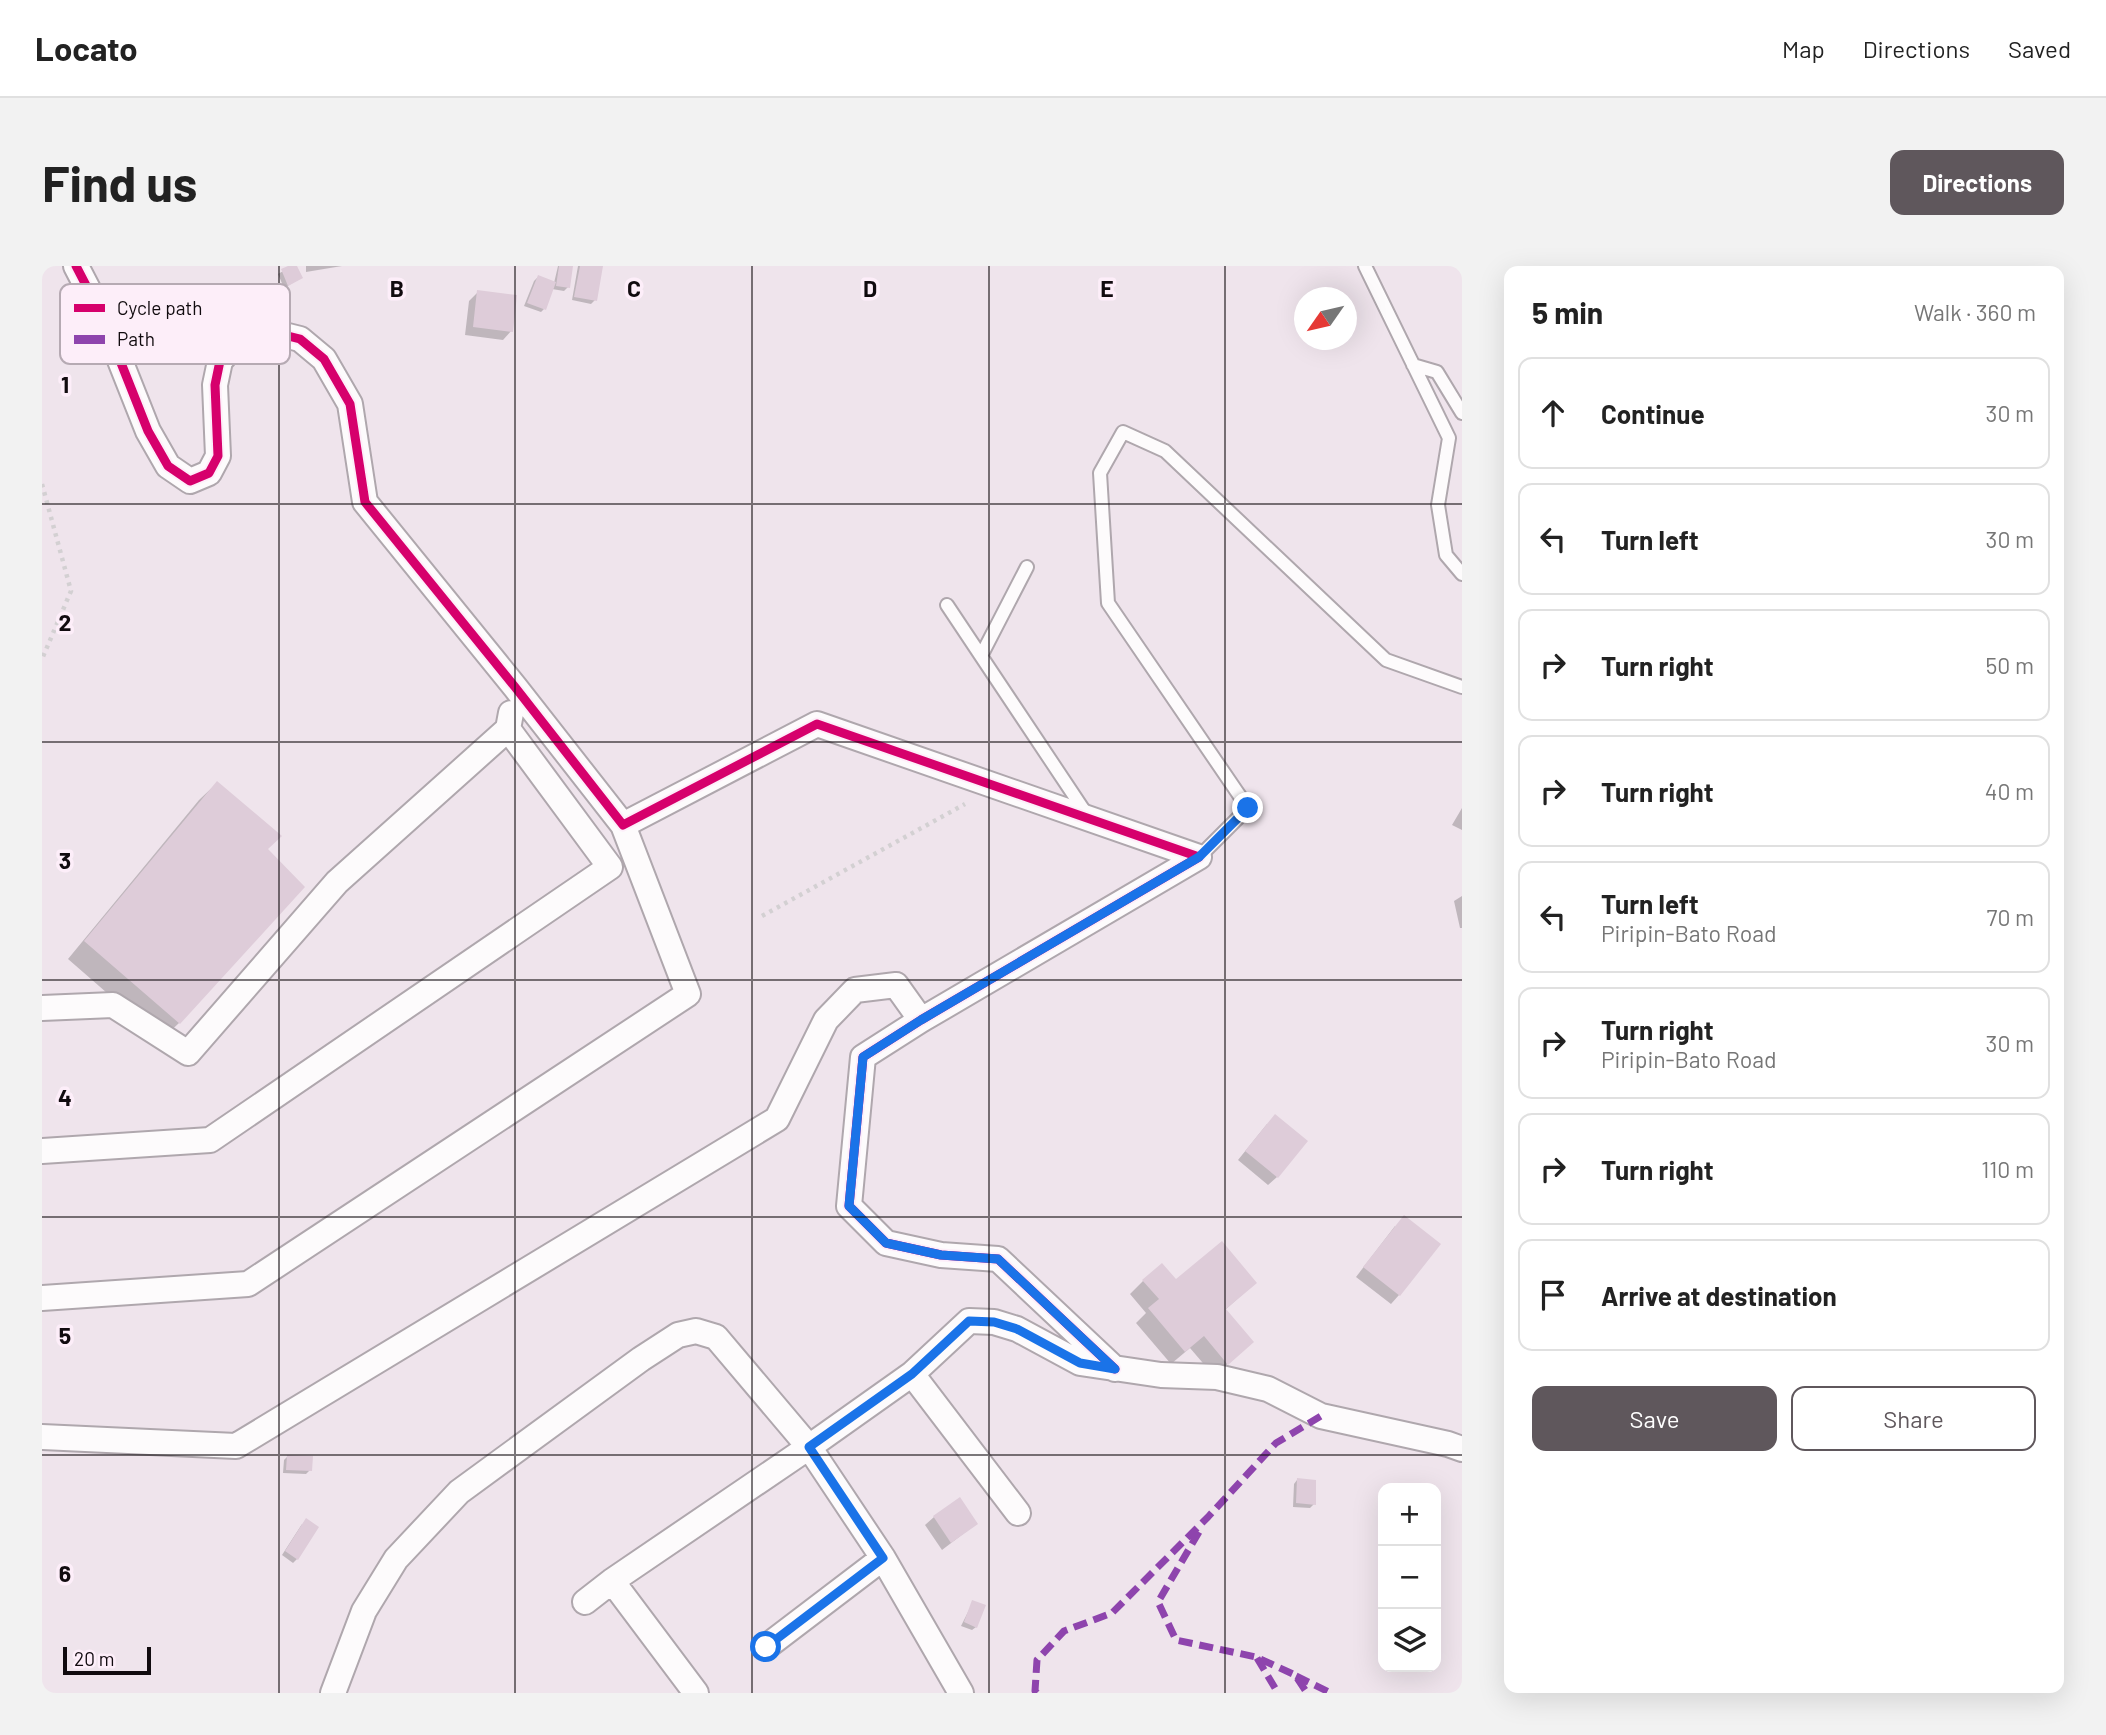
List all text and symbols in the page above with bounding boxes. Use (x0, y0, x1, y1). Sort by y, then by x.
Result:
text: Locato (35, 28, 138, 68)
text: Map (1782, 34, 1825, 63)
text: Directions (1863, 34, 1970, 63)
text: Saved (2008, 34, 2071, 63)
button: Directions (1890, 150, 2064, 215)
text: Find us (42, 153, 197, 212)
text: B (390, 274, 404, 302)
text: C (627, 274, 641, 302)
text: D (863, 274, 877, 302)
text: E (1100, 274, 1114, 302)
legend (60, 284, 290, 364)
north arrow (1294, 287, 1357, 350)
text: 5 min (1532, 294, 1603, 330)
text: Cycle path (117, 296, 202, 319)
text: Walk · 360 m (1914, 298, 2036, 326)
text: Path (117, 327, 155, 350)
text: 1 (61, 370, 69, 398)
icon: ahead (1534, 394, 1572, 432)
text: Continue (1601, 398, 1705, 429)
text: 30 m (1986, 399, 2034, 427)
icon: left (1534, 520, 1572, 558)
text: Turn left (1601, 524, 1699, 555)
text: 30 m (1986, 525, 2034, 553)
text: 2 (59, 608, 71, 636)
icon: right (1534, 646, 1572, 684)
text: Turn right (1601, 650, 1714, 681)
text: 50 m (1986, 651, 2034, 679)
icon: right (1534, 772, 1572, 810)
text: Turn right (1601, 776, 1714, 807)
text: 40 m (1985, 777, 2034, 805)
route end (1232, 792, 1263, 823)
text: 3 (59, 846, 71, 874)
text: Turn left (1601, 888, 1699, 919)
icon: left (1534, 898, 1572, 936)
text: 70 m (1987, 903, 2034, 931)
text: Piripin-Bato Road (1601, 919, 1777, 947)
text: Turn right (1601, 1014, 1714, 1045)
icon: right (1534, 1024, 1572, 1062)
text: 30 m (1986, 1029, 2034, 1057)
text: Piripin-Bato Road (1601, 1045, 1777, 1073)
text: 4 (58, 1083, 72, 1111)
icon: right (1534, 1150, 1572, 1188)
text: Turn right (1601, 1154, 1714, 1185)
text: 110 m (1981, 1155, 2034, 1183)
icon: arrive (1534, 1276, 1572, 1314)
text: Arrive at destination (1601, 1280, 1837, 1311)
text: 5 (59, 1321, 71, 1349)
button: Save (1532, 1386, 1777, 1451)
button: Share (1791, 1386, 2036, 1451)
map controls (1378, 1483, 1441, 1672)
button: + (1378, 1483, 1441, 1546)
button: − (1378, 1546, 1441, 1609)
text: 6 (59, 1559, 71, 1587)
button: layers (1378, 1609, 1441, 1672)
route start (750, 1631, 781, 1662)
scale bar (63, 1644, 150, 1676)
text: 20 m (74, 1647, 114, 1670)

